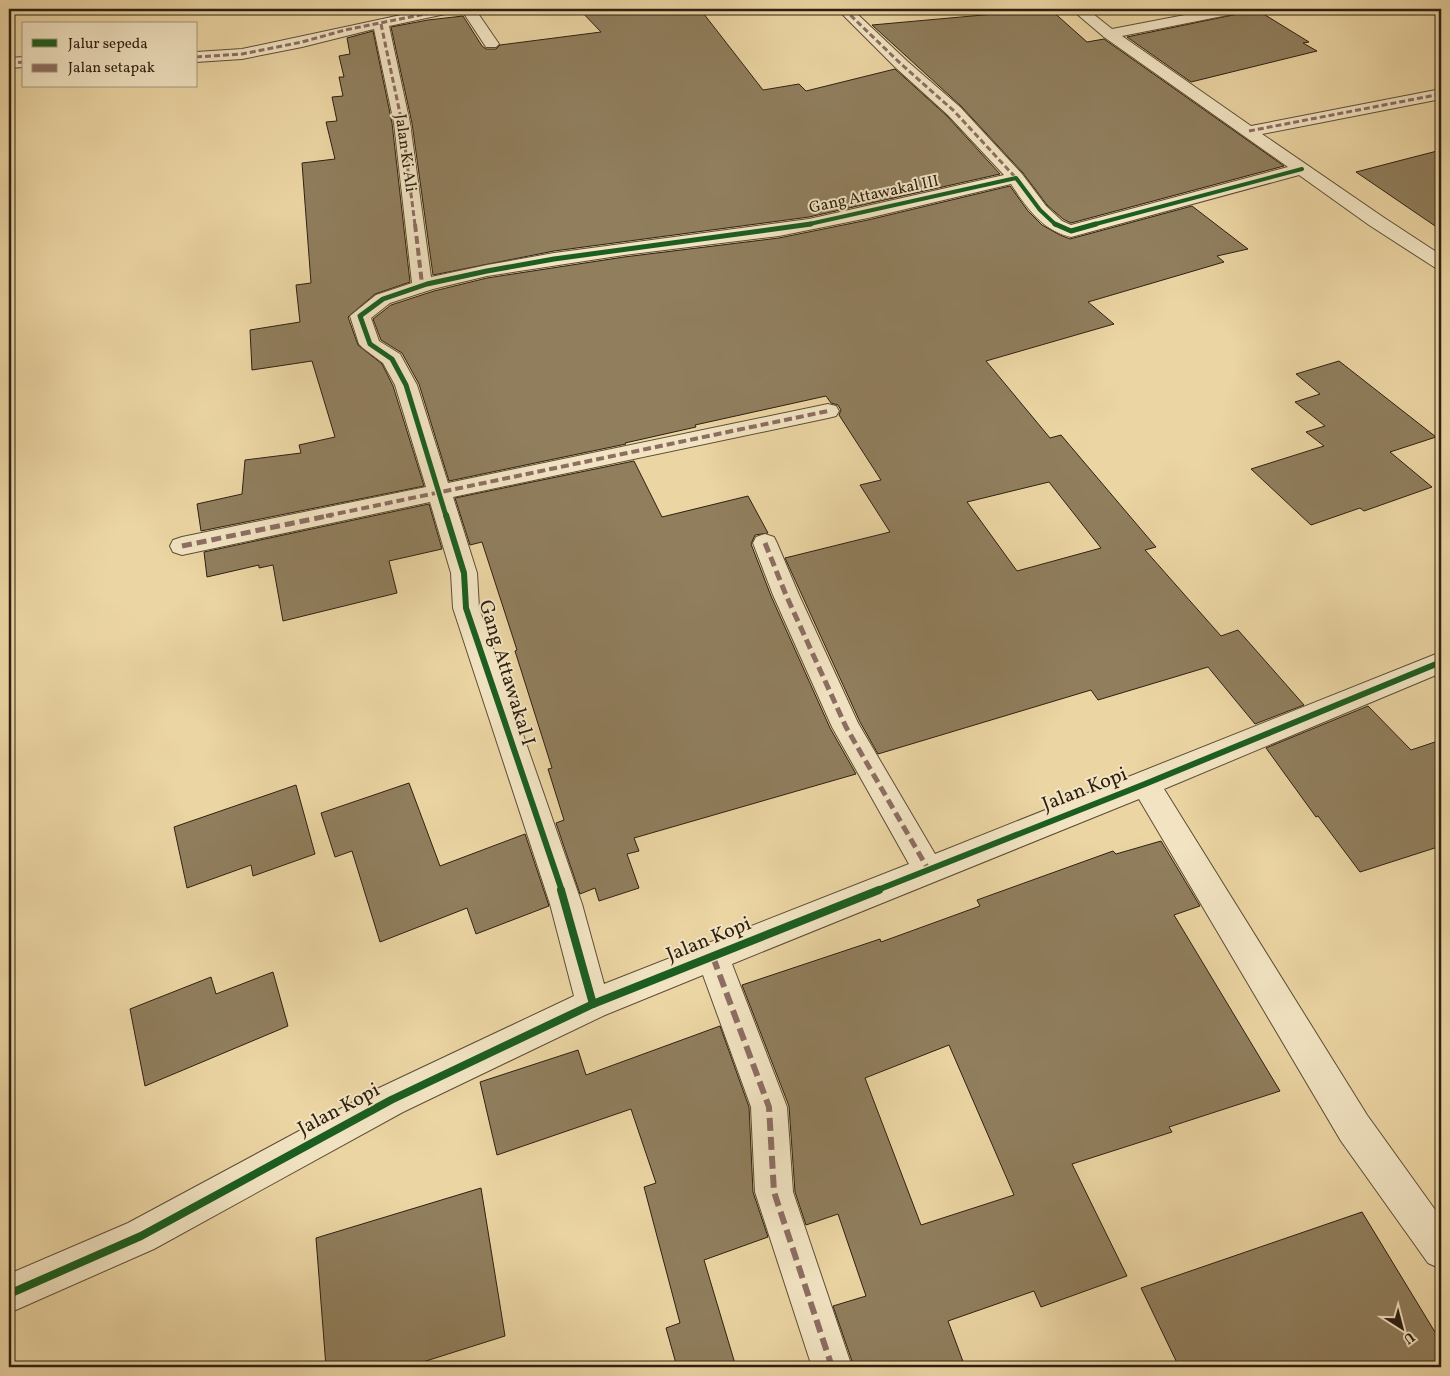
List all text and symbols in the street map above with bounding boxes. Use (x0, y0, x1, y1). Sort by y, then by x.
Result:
legend (22, 22, 198, 88)
text: Jalur sepeda (68, 34, 148, 55)
text: Jalan setapak (68, 58, 155, 79)
street label: Jalan Ki Ali (389, 113, 421, 194)
street label: Gang Attawakal III (807, 170, 941, 220)
street label: Gang Attawakal I (471, 597, 541, 749)
street label: Jalan Kopi (1038, 761, 1132, 819)
street label: Jalan Kopi (662, 910, 756, 970)
street label: Jalan Kopi (293, 1077, 385, 1143)
north arrow (1378, 1304, 1428, 1354)
text: U (1399, 1327, 1418, 1348)

